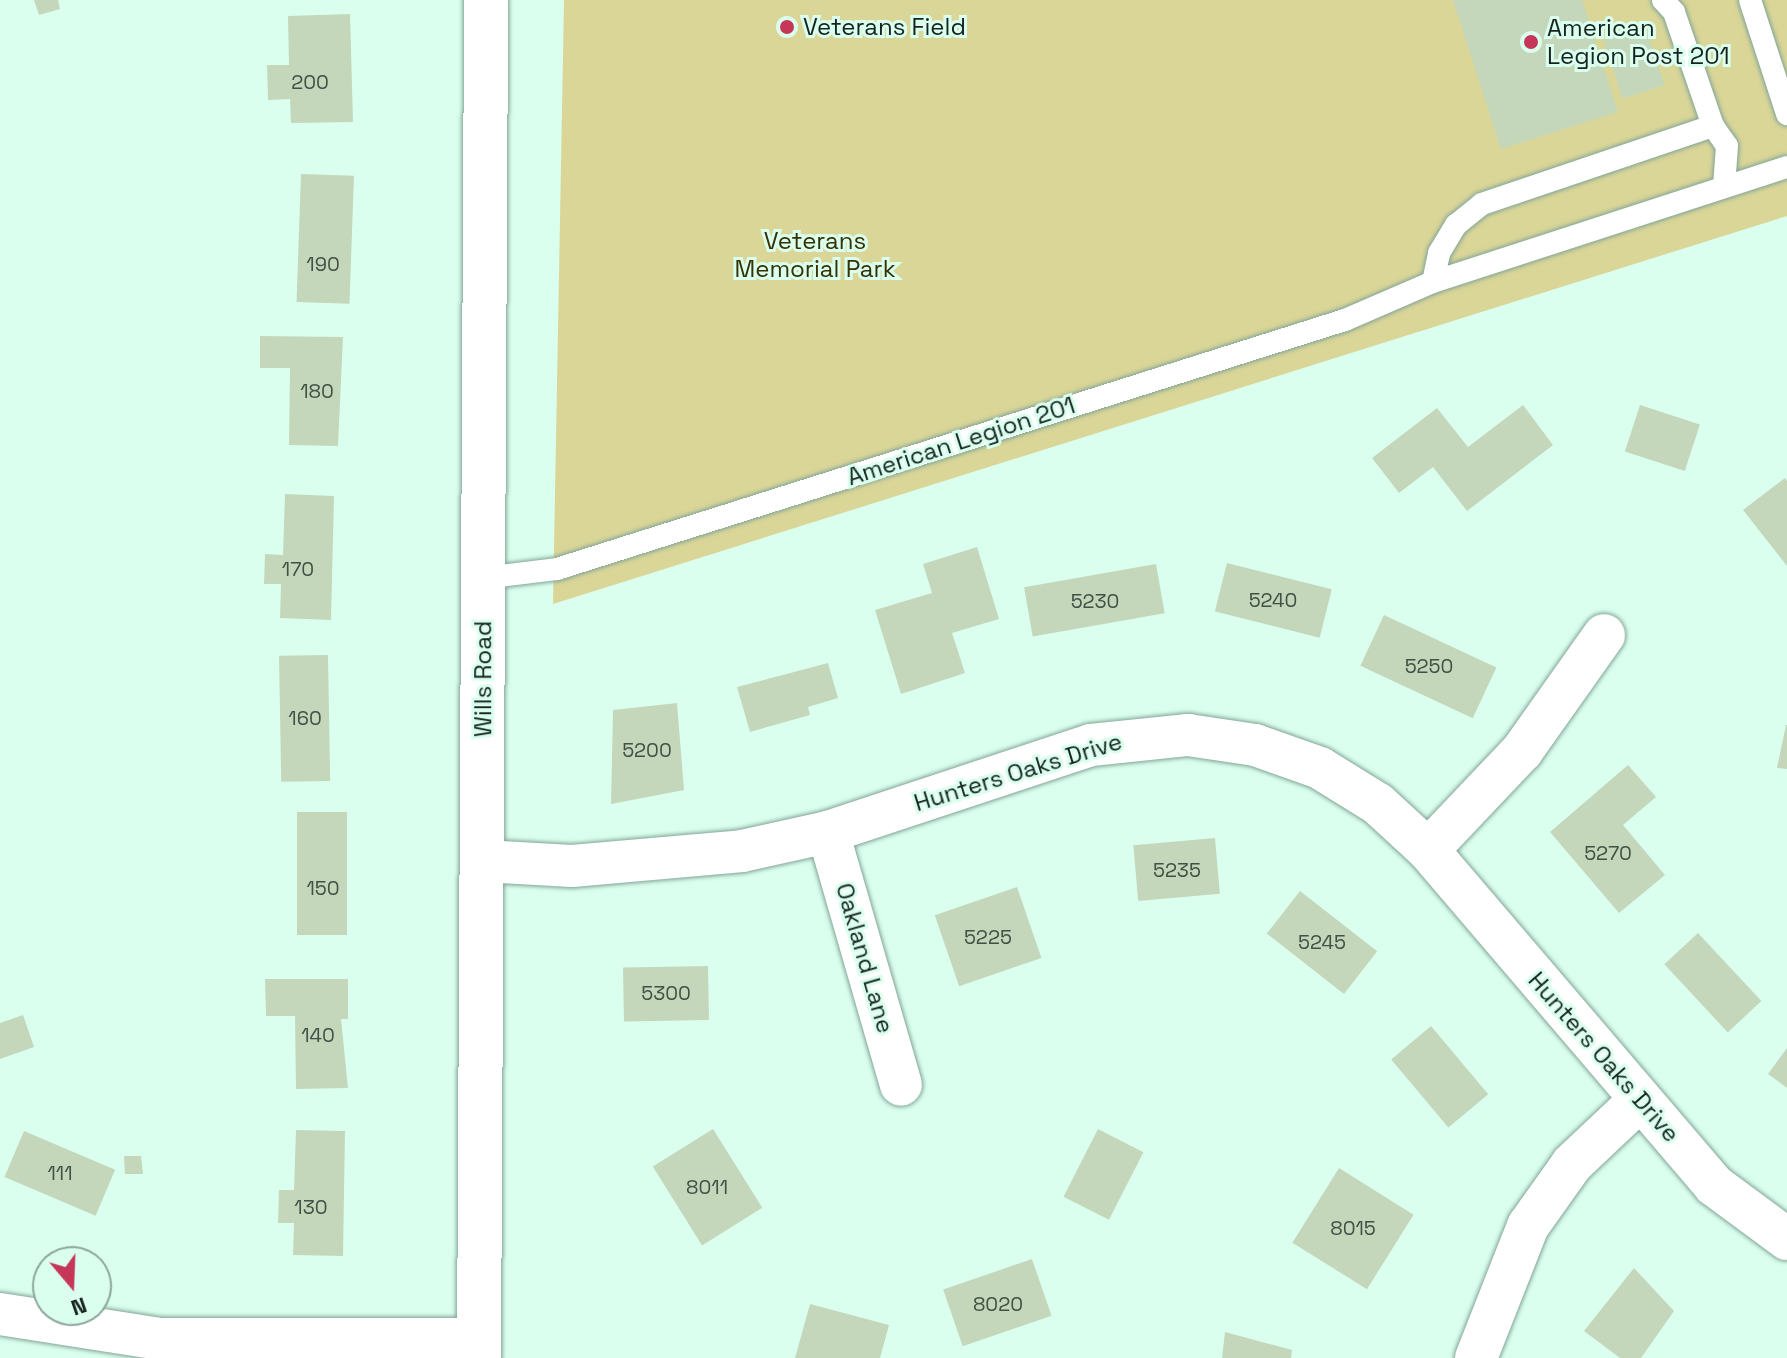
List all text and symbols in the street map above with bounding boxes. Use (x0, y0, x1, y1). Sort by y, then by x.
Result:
place label: Veterans Field (803, 13, 966, 41)
place label: American Legion Post 201 (1547, 14, 1730, 70)
marker: Veterans Field (778, 18, 796, 36)
marker: American Legion Post 201 (1522, 33, 1540, 51)
house number: 200 (291, 70, 329, 94)
park label: Veterans Memorial Park (734, 227, 896, 283)
house number: 190 (306, 252, 340, 276)
house number: 180 (300, 379, 334, 403)
street label: American Legion 201 (843, 391, 1079, 491)
house number: 170 (282, 557, 314, 581)
house number: 5240 (1249, 588, 1297, 612)
house number: 5230 (1071, 589, 1119, 613)
street label: Wills Road (469, 621, 497, 737)
house number: 5250 (1405, 654, 1453, 678)
house number: 160 (288, 706, 322, 730)
street label: Hunters Oaks Drive (910, 727, 1126, 817)
house number: 5200 (622, 738, 672, 762)
house number: 5270 (1584, 841, 1632, 865)
house number: 5235 (1153, 858, 1201, 882)
house number: 150 (306, 876, 340, 900)
street label: Oakland Lane (830, 880, 900, 1036)
house number: 5225 (964, 925, 1012, 949)
house number: 5245 (1298, 930, 1346, 954)
street label: Hunters Oaks Drive (1522, 966, 1686, 1148)
house number: 5300 (641, 981, 691, 1005)
house number: 140 (301, 1023, 335, 1047)
house number: 111 (47, 1161, 73, 1185)
house number: 8011 (686, 1175, 728, 1199)
house number: 130 (294, 1195, 328, 1219)
house number: 8015 (1330, 1216, 1376, 1240)
north arrow (32, 1246, 112, 1326)
text: N (68, 1291, 91, 1322)
house number: 8020 (973, 1292, 1023, 1316)

